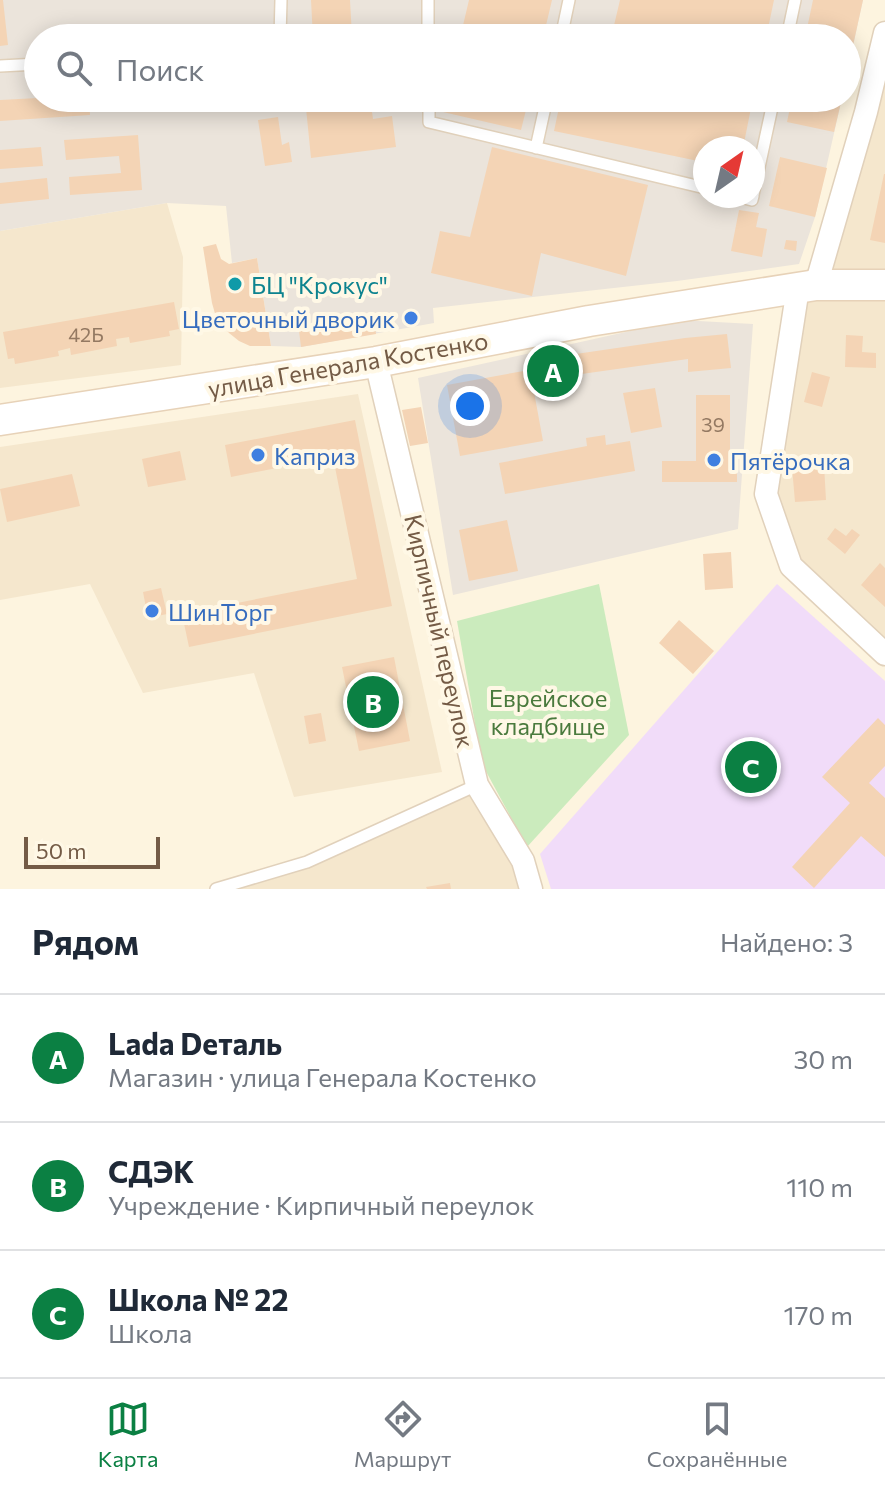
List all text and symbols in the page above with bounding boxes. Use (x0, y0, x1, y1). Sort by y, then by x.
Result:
search box (24, 24, 861, 112)
icon: search (52, 46, 96, 90)
text: Поиск (116, 50, 204, 87)
north arrow (693, 136, 765, 208)
place label: БЦ "Крокус" (251, 270, 388, 299)
marker: БЦ "Крокус" (226, 275, 244, 293)
place label: Цветочный дворик (182, 304, 395, 333)
marker: Цветочный дворик (402, 309, 420, 327)
house number: 42Б (68, 322, 104, 346)
street label: улица Генерала Костенко (206, 325, 490, 403)
pin: A (527, 341, 579, 401)
your location (450, 386, 490, 426)
house number: 39 (701, 412, 725, 436)
place label: Каприз (274, 441, 356, 470)
marker: Каприз (249, 446, 267, 464)
place label: Пятёрочка (730, 446, 851, 475)
marker: Пятёрочка (705, 451, 723, 469)
street label: Кирпичный переулок (399, 511, 481, 751)
place label: ШинТорг (168, 597, 273, 626)
marker: ШинТорг (143, 602, 161, 620)
pin: B (347, 672, 399, 732)
park label: Еврейское кладбище (489, 683, 607, 740)
pin: C (725, 737, 777, 797)
scale bar (24, 833, 160, 869)
text: 50 m (36, 837, 86, 864)
text: Рядом (32, 920, 139, 962)
text: Найдено: 3 (720, 926, 853, 957)
text: Lada Dеталь (108, 1024, 282, 1061)
text: A (49, 1043, 67, 1074)
text: 30 m (794, 1043, 853, 1074)
text: Магазин · улица Генерала Костенко (108, 1061, 537, 1092)
text: СДЭК (108, 1152, 194, 1189)
text: B (49, 1171, 67, 1202)
text: 110 m (786, 1171, 853, 1202)
text: Учреждение · Кирпичный переулок (108, 1189, 535, 1220)
text: Школа № 22 (108, 1280, 289, 1317)
text: C (49, 1299, 67, 1330)
text: 170 m (784, 1299, 853, 1330)
text: Школа (108, 1317, 192, 1348)
tab: Карта (98, 1397, 158, 1472)
tab: Маршрут (354, 1397, 451, 1472)
tab: Сохранённые (647, 1397, 787, 1472)

